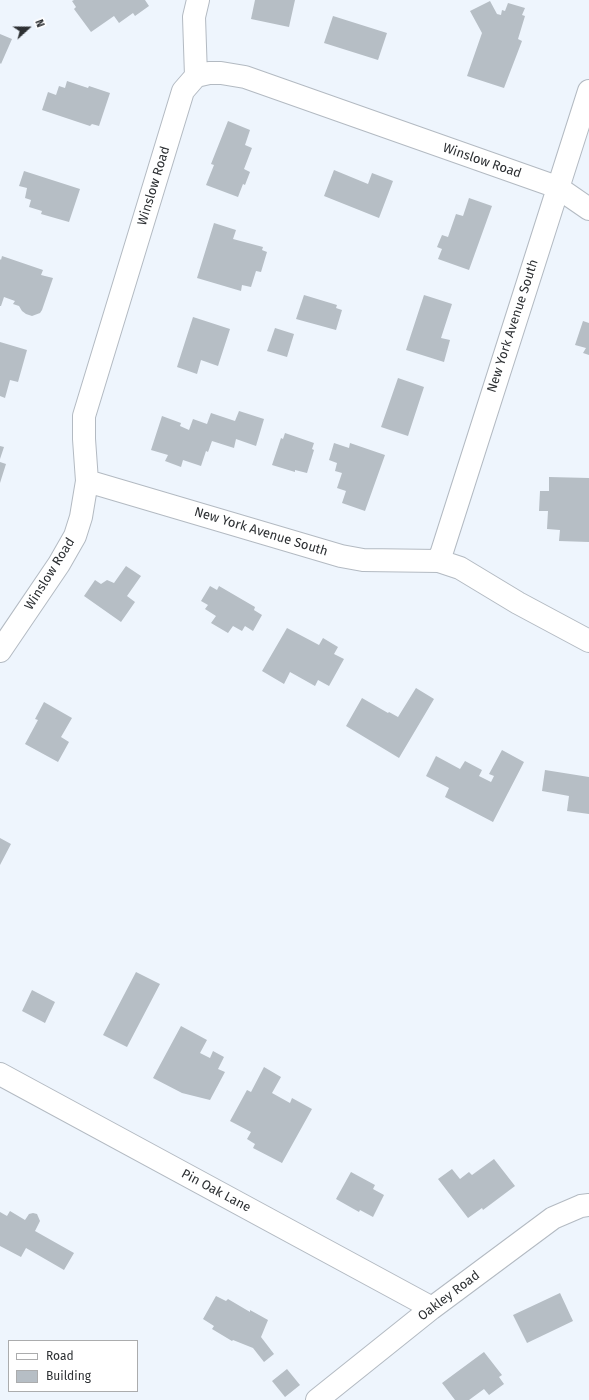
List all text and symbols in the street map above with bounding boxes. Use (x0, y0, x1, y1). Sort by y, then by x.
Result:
north arrow (8, 8, 48, 48)
text: N (32, 18, 47, 29)
street label: Winslow Road (441, 140, 523, 182)
street label: Winslow Road (135, 144, 173, 228)
street label: New York Avenue South (484, 258, 542, 394)
street label: New York Avenue South (192, 504, 330, 560)
street label: Winslow Road (22, 535, 78, 613)
street label: Pin Oak Lane (179, 1166, 253, 1216)
street label: Oakley Road (415, 1268, 483, 1324)
legend (8, 1340, 138, 1392)
text: Road (46, 1349, 74, 1363)
text: Building (46, 1369, 91, 1383)

